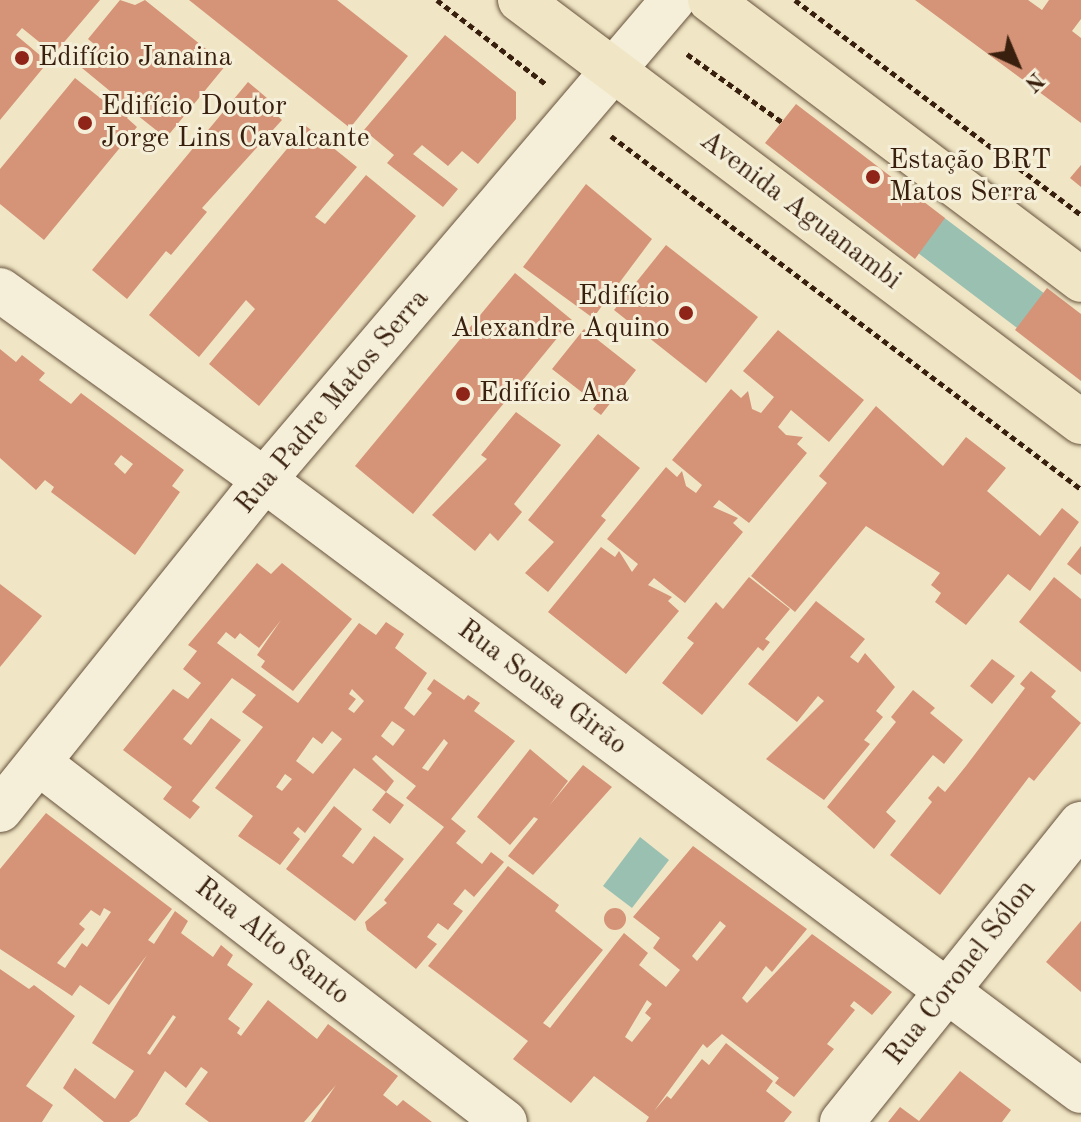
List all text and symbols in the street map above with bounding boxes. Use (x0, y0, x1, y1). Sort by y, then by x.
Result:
north arrow (977, 24, 1057, 104)
place label: Edifício Janaina (38, 41, 232, 75)
marker: Edifício Janaina (13, 49, 31, 67)
text: N (1020, 68, 1047, 95)
place label: Edifício Doutor Jorge Lins Cavalcante (101, 90, 370, 156)
marker: Edifício Doutor Jorge Lins Cavalcante (76, 114, 94, 132)
street label: Avenida Aguanambi (693, 124, 907, 298)
place label: Estação BRT Matos Serra (889, 144, 1051, 210)
marker: Estação BRT Matos Serra (864, 168, 882, 186)
place label: Edifício Alexandre Aquino (451, 280, 670, 346)
street label: Rua Padre Matos Serra (229, 283, 437, 521)
marker: Edifício Alexandre Aquino (677, 304, 695, 322)
place label: Edifício Ana (479, 377, 629, 411)
marker: Edifício Ana (454, 385, 472, 403)
street label: Rua Sousa Girão (451, 613, 633, 763)
street label: Rua Alto Santo (188, 871, 356, 1013)
street label: Rua Coronel Sólon (878, 874, 1044, 1072)

